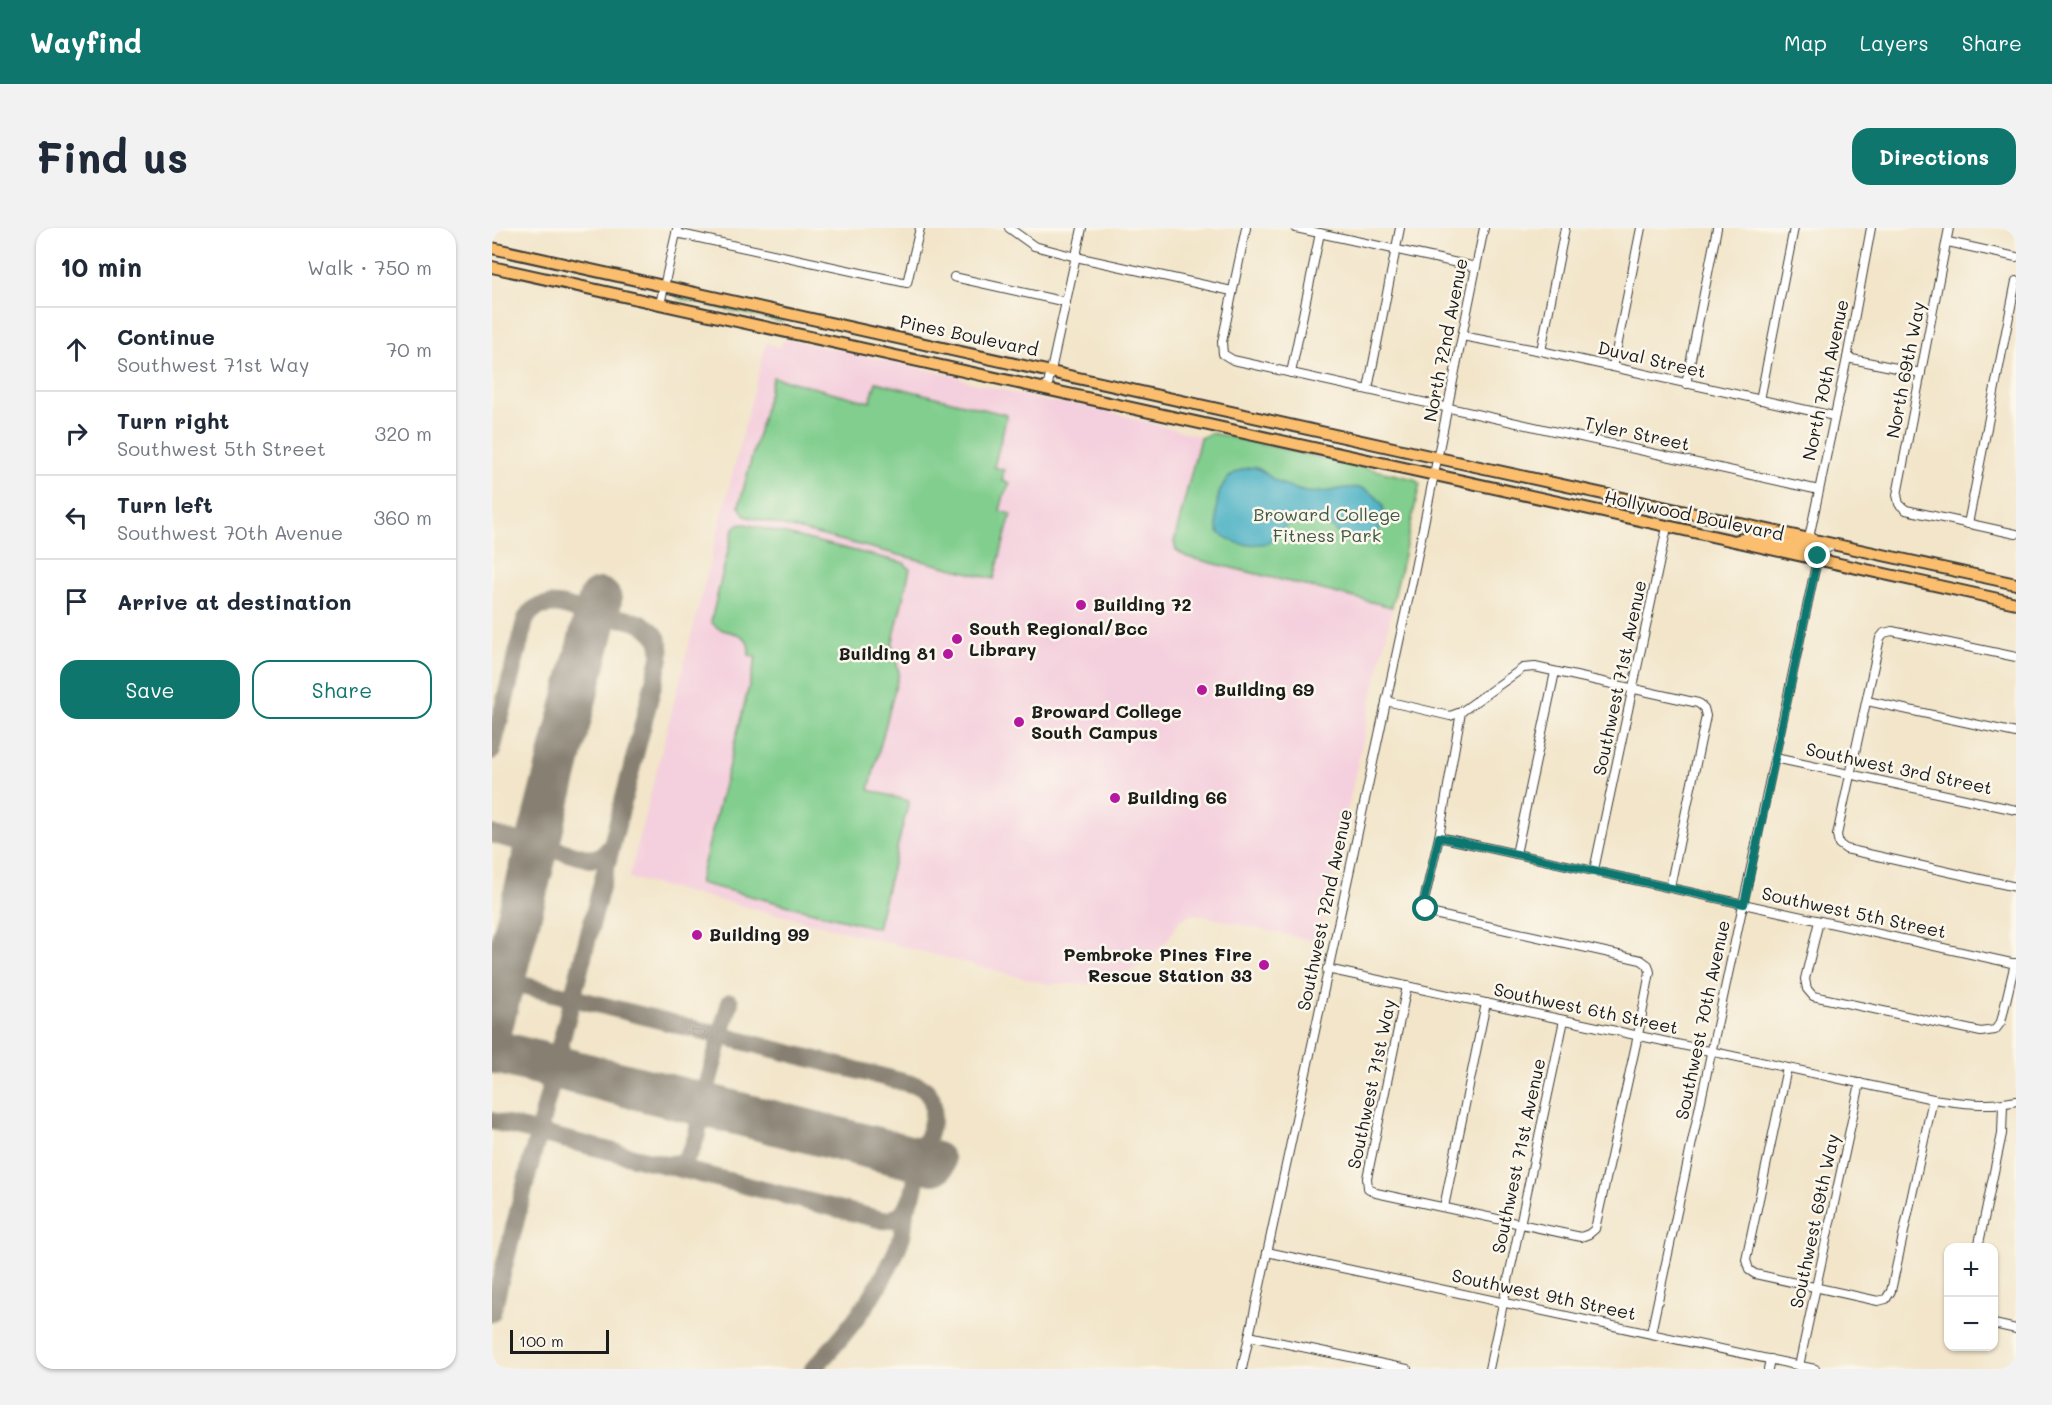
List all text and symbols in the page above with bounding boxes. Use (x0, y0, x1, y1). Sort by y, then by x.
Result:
text: Wayfind (30, 24, 141, 60)
text: Map (1784, 29, 1827, 56)
text: Layers (1860, 29, 1929, 56)
text: Share (1962, 29, 2022, 56)
button: Directions (1852, 128, 2016, 185)
text: Find us (36, 129, 188, 184)
text: 10 min (60, 250, 142, 284)
text: Walk · 750 m (307, 254, 432, 280)
street label: North 72nd Avenue (1417, 256, 1473, 424)
street label: North 70th Avenue (1796, 297, 1854, 463)
street label: North 69th Way (1880, 299, 1930, 440)
street label: Pines Boulevard (898, 309, 1041, 361)
text: Continue (117, 322, 215, 351)
icon: ahead (60, 333, 93, 366)
street label: Duval Street (1596, 335, 1709, 383)
text: 70 m (386, 336, 432, 362)
text: Southwest 71st Way (117, 351, 309, 377)
text: Turn right (117, 406, 229, 435)
street label: Tyler Street (1582, 410, 1692, 456)
icon: right (60, 417, 93, 450)
text: 320 m (374, 420, 432, 446)
text: Southwest 5th Street (117, 435, 326, 461)
street label: Hollywood Boulevard (1602, 484, 1786, 546)
text: Turn left (117, 490, 213, 519)
icon: left (60, 501, 93, 534)
park label: Broward College Fitness Park (1253, 502, 1401, 547)
text: 360 m (374, 504, 432, 530)
text: Southwest 70th Avenue (117, 519, 343, 545)
route end (1804, 542, 1830, 568)
street label: Southwest 71st Avenue (1587, 578, 1651, 778)
icon: arrive (60, 585, 93, 618)
text: Arrive at destination (117, 587, 352, 616)
place label: Building 72 (1093, 592, 1192, 616)
marker: Building 72 (1074, 598, 1088, 612)
place label: South Regional/Bcc Library (969, 616, 1148, 661)
marker: South Regional/Bcc Library (950, 632, 964, 646)
place label: Building 81 (838, 641, 936, 665)
marker: Building 81 (941, 647, 955, 661)
button: Save (60, 660, 240, 719)
button: Share (252, 660, 432, 719)
place label: Building 69 (1214, 677, 1314, 701)
marker: Building 69 (1195, 683, 1209, 697)
place label: Broward College South Campus (1031, 699, 1182, 744)
marker: Broward College South Campus (1012, 715, 1026, 729)
street label: Southwest 3rd Street (1804, 736, 1995, 800)
place label: Building 66 (1127, 785, 1227, 809)
marker: Building 66 (1108, 791, 1122, 805)
street label: Southwest 72nd Avenue (1291, 807, 1357, 1013)
street label: Southwest 5th Street (1760, 881, 1949, 943)
route start (1412, 895, 1438, 921)
street label: Southwest 70th Avenue (1669, 918, 1735, 1122)
place label: Building 99 (709, 922, 809, 946)
marker: Building 99 (690, 928, 704, 942)
place label: Pembroke Pines Fire Rescue Station 33 (1063, 942, 1252, 987)
marker: Pembroke Pines Fire Rescue Station 33 (1257, 958, 1271, 972)
street label: Southwest 6th Street (1492, 977, 1681, 1039)
street label: Southwest 71st Way (1341, 997, 1401, 1171)
street label: Southwest 71st Avenue (1486, 1056, 1550, 1256)
street label: Southwest 69th Way (1784, 1131, 1844, 1310)
map controls (1944, 1243, 1998, 1351)
button: + (1944, 1243, 1998, 1297)
street label: Southwest 9th Street (1450, 1263, 1639, 1325)
button: − (1944, 1297, 1998, 1351)
scale bar (510, 1327, 609, 1354)
text: 100 m (519, 1330, 564, 1351)

